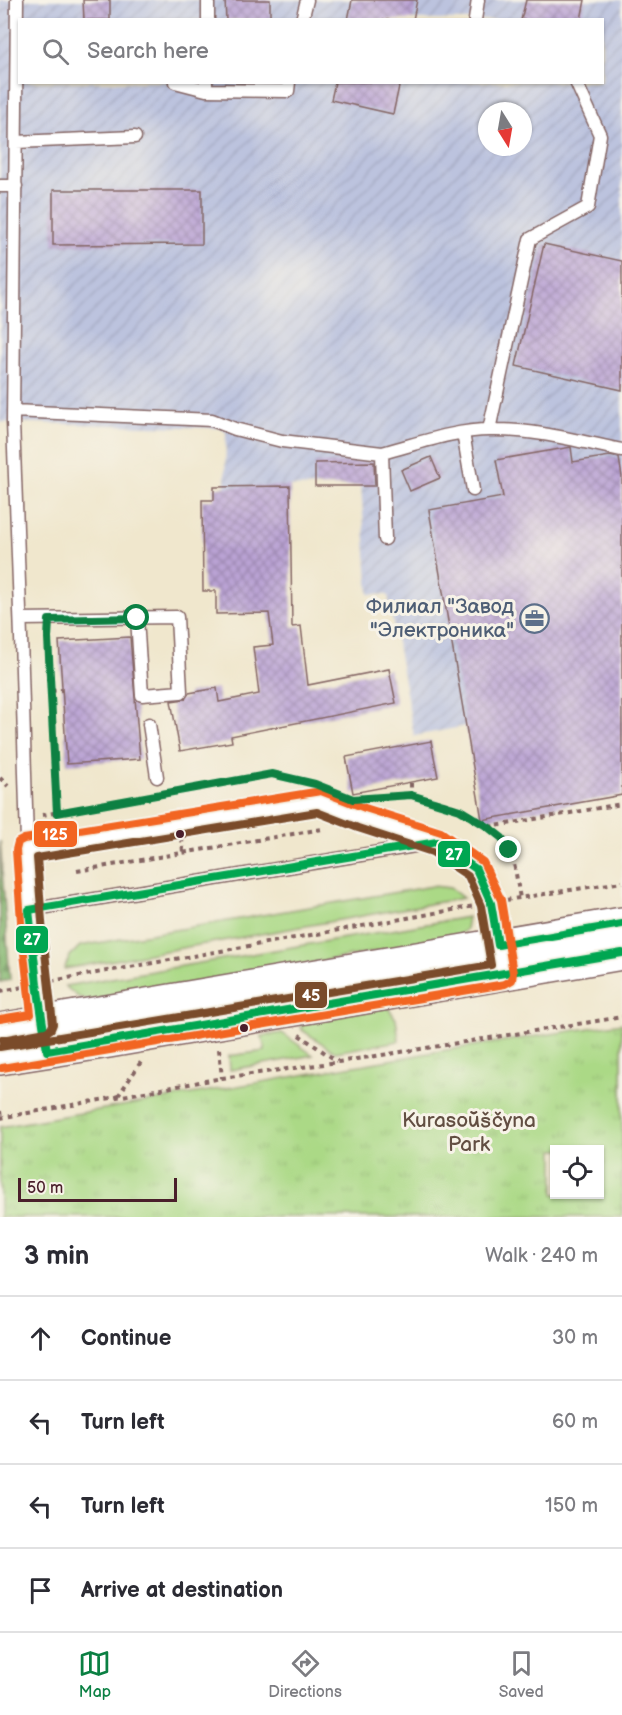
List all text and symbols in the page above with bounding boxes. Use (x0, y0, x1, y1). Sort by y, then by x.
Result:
search box (18, 18, 604, 84)
icon: search (39, 35, 72, 68)
text: Search here (87, 38, 209, 65)
north arrow (478, 102, 532, 156)
place label: Филиал "Завод "Электроника" (366, 594, 514, 643)
office icon: Филиал "Завод "Электроника" (519, 602, 551, 634)
route start (123, 604, 149, 630)
line badge: 125 (33, 820, 78, 848)
text: 125 (42, 826, 68, 845)
unlabelled marker (174, 828, 186, 840)
route end (495, 836, 521, 862)
line badge: 27 (437, 840, 471, 868)
text: 27 (445, 846, 463, 865)
line badge: 27 (15, 925, 49, 954)
text: 27 (23, 931, 41, 950)
line badge: 45 (294, 981, 328, 1009)
text: 45 (302, 987, 320, 1006)
unlabelled marker (238, 1022, 250, 1034)
park label: Kurasoŭščyna Park (402, 1108, 536, 1157)
map controls (550, 1145, 604, 1199)
button: locate (550, 1145, 604, 1199)
scale bar (18, 1175, 177, 1202)
text: 50 m (27, 1179, 63, 1198)
text: 3 min (24, 1241, 89, 1272)
text: Walk · 240 m (485, 1244, 598, 1268)
icon: ahead (24, 1322, 57, 1355)
text: Continue (81, 1325, 171, 1352)
text: 30 m (552, 1326, 598, 1350)
icon: left (24, 1406, 57, 1439)
text: Turn left (81, 1409, 165, 1436)
text: 60 m (552, 1410, 598, 1434)
icon: left (24, 1490, 57, 1523)
text: Turn left (81, 1493, 165, 1520)
text: 150 m (545, 1494, 598, 1518)
icon: arrive (24, 1574, 57, 1607)
text: Arrive at destination (81, 1577, 283, 1604)
tab: Map (78, 1647, 111, 1702)
tab: Directions (268, 1647, 342, 1702)
tab: Saved (499, 1647, 544, 1702)

